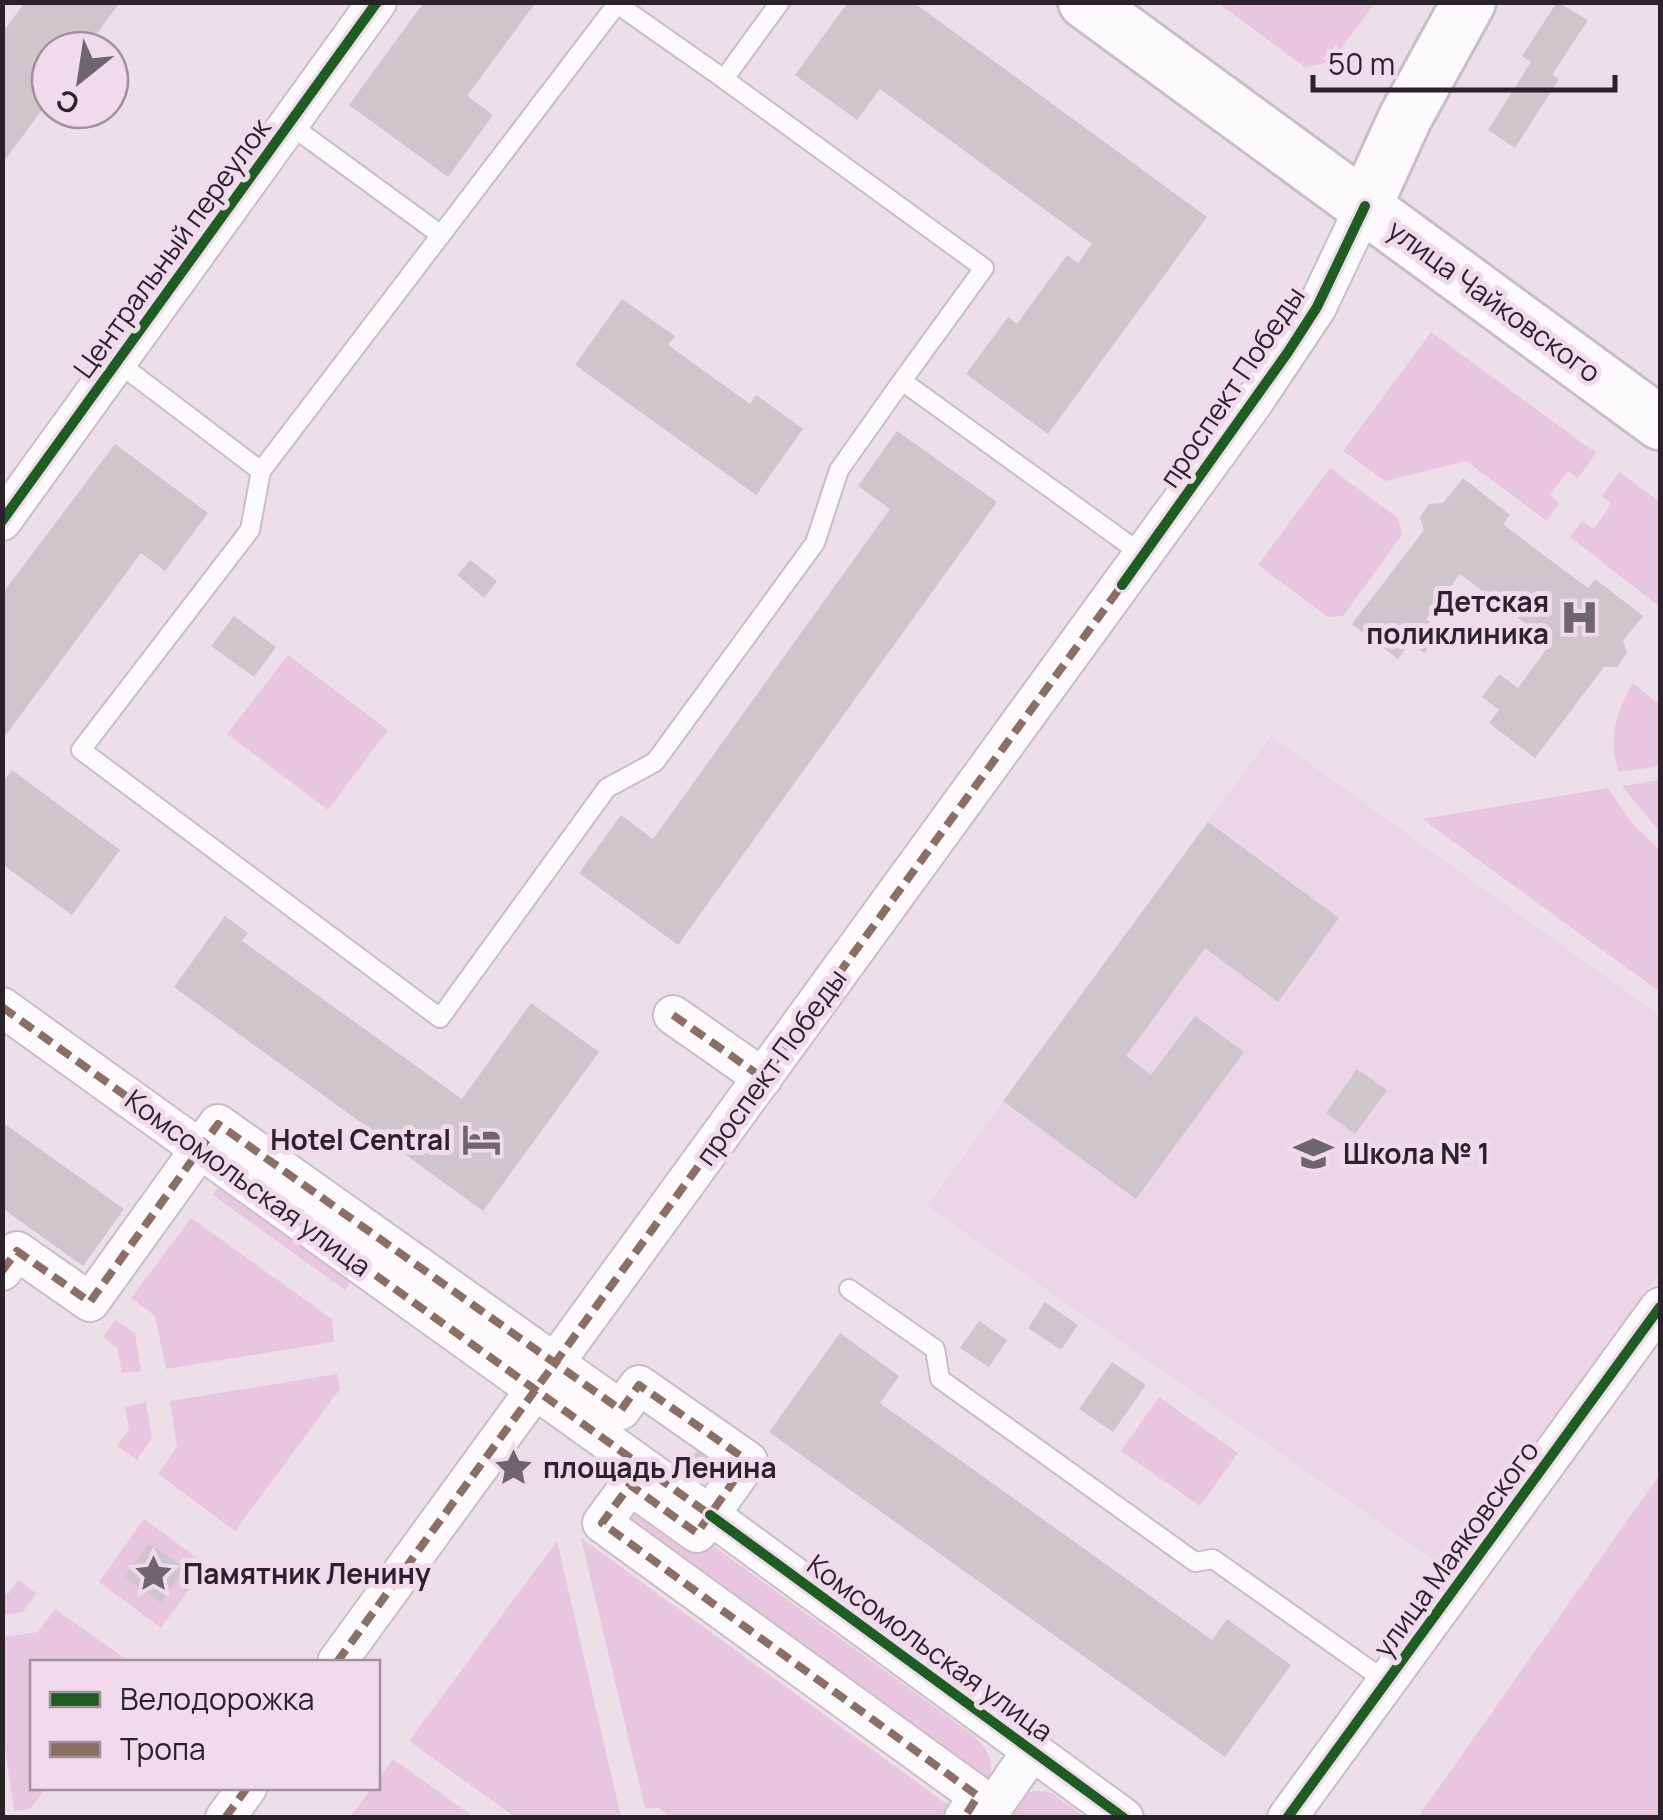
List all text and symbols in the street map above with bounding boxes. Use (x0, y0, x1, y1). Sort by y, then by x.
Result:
north arrow (30, 30, 130, 130)
scale bar (1313, 30, 1616, 92)
text: 50 m (1328, 43, 1395, 84)
text: С (49, 81, 85, 124)
street label: Центральный переулок (64, 109, 279, 385)
street label: улица Чайковского (1381, 210, 1609, 390)
street label: проспект Победы (1150, 279, 1313, 494)
place label: Детская поликлиника (1366, 582, 1549, 652)
hospital icon: Детская поликлиника (1558, 597, 1600, 639)
street label: проспект Победы (686, 960, 855, 1173)
street label: Комсомольская улица (118, 1080, 379, 1284)
hotel icon: Hotel Central (460, 1119, 502, 1161)
place label: Hotel Central (270, 1120, 451, 1158)
school or university icon: Школа № 1 (1292, 1133, 1334, 1175)
place label: Школа № 1 (1343, 1134, 1490, 1172)
street label: улица Маяковского (1364, 1432, 1547, 1665)
place icon: площадь Ленина (492, 1447, 534, 1489)
place label: площадь Ленина (543, 1448, 777, 1486)
street label: Комсомольская улица (800, 1545, 1061, 1749)
place icon: Памятник Ленину (132, 1553, 174, 1595)
place label: Памятник Ленину (183, 1554, 431, 1592)
legend (30, 1660, 380, 1790)
text: Велодорожка (120, 1678, 314, 1719)
text: Тропа (120, 1728, 206, 1769)

